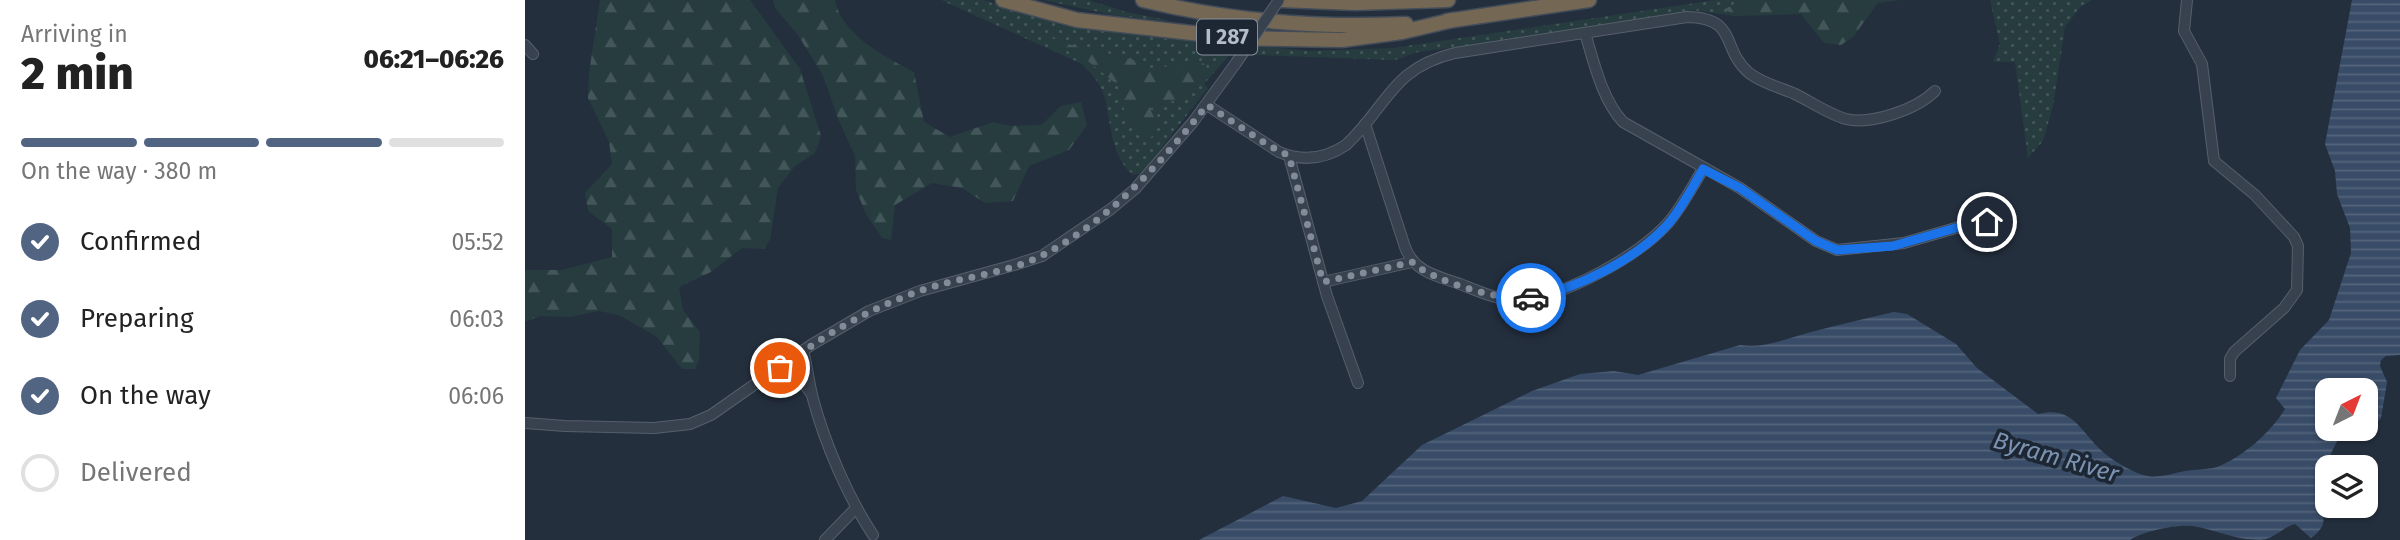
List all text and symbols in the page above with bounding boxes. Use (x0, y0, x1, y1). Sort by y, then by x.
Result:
text: Arriving in (21, 20, 128, 48)
road number: I 287 (1197, 20, 1257, 54)
text: 06:21–06:26 (363, 44, 504, 75)
text: 2 min (21, 46, 134, 101)
text: On the way · 380 m (21, 157, 217, 185)
pin (1957, 192, 2017, 252)
icon: home (1968, 203, 2006, 241)
icon: check (21, 223, 59, 261)
text: Confirmed (80, 226, 201, 257)
text: 05:52 (451, 228, 504, 256)
courier (1496, 263, 1566, 333)
icon: car (1512, 279, 1550, 317)
icon: check (21, 300, 59, 338)
text: Preparing (80, 303, 193, 334)
text: 06:03 (449, 305, 504, 333)
pin (750, 338, 810, 398)
icon: bag (761, 349, 799, 387)
icon: check (21, 377, 59, 415)
north arrow (2315, 378, 2378, 441)
map controls (2315, 378, 2378, 518)
text: On the way (80, 380, 211, 411)
text: 06:06 (448, 382, 504, 410)
water label: Byram River (1990, 426, 2123, 488)
button: layers (2315, 455, 2378, 518)
text: Delivered (80, 457, 192, 488)

